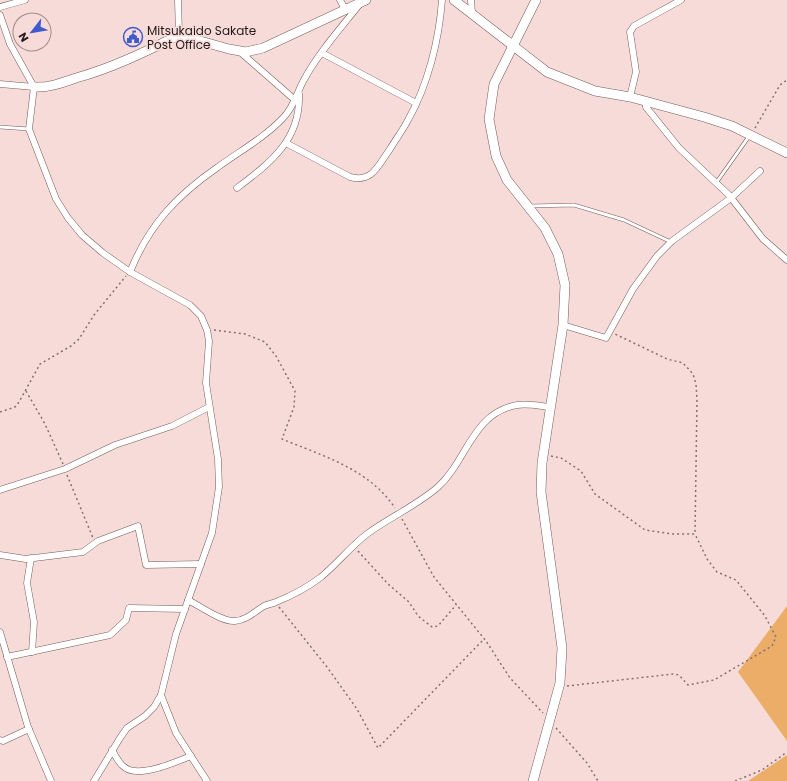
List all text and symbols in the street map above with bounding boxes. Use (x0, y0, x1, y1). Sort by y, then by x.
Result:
north arrow (12, 12, 52, 52)
place label: Mitsukaido Sakate Post Office (147, 22, 256, 53)
public building icon: Mitsukaido Sakate Post Office (122, 26, 144, 48)
text: N (14, 29, 32, 45)

